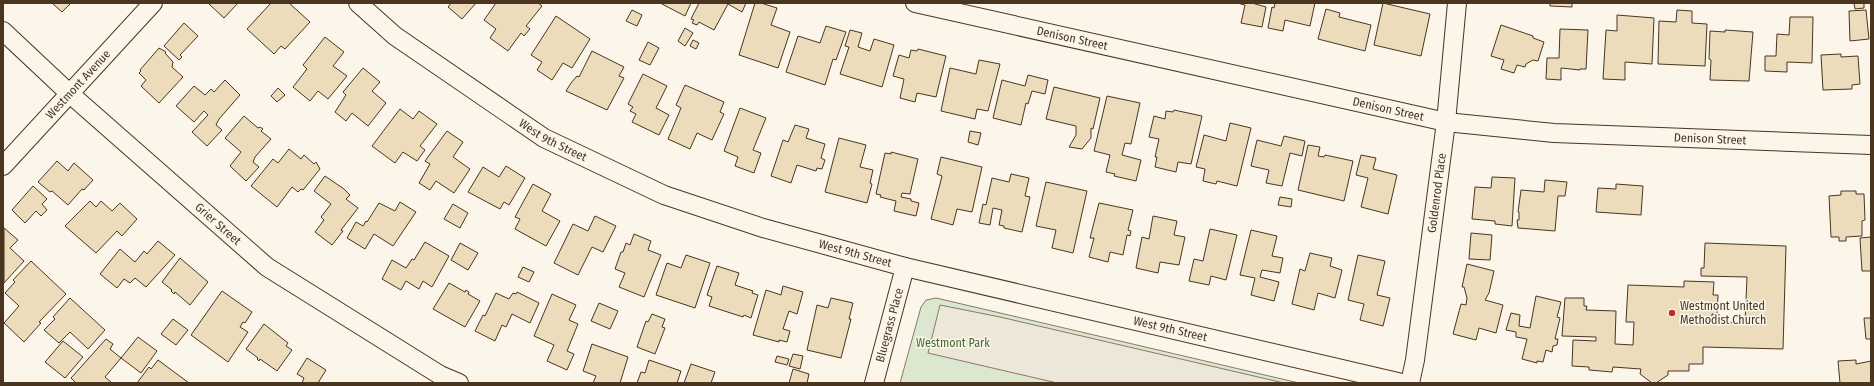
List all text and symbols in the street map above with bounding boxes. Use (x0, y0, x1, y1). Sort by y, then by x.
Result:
street label: Denison Street (1035, 23, 1109, 53)
street label: Westmont Avenue (43, 47, 113, 122)
street label: Denison Street (1351, 94, 1425, 124)
street label: West 9th Street (516, 116, 589, 164)
street label: Denison Street (1674, 131, 1747, 147)
street label: Goldenrod Place (1425, 152, 1449, 234)
street label: Grier Street (192, 200, 244, 248)
street label: West 9th Street (817, 237, 893, 270)
street label: Bluegrass Place (873, 286, 906, 364)
place label: Westmont United Methodist Church (1680, 299, 1766, 327)
marker: Westmont United Methodist Church (1667, 308, 1677, 318)
street label: West 9th Street (1132, 314, 1209, 344)
park label: Westmont Park (916, 336, 990, 350)

